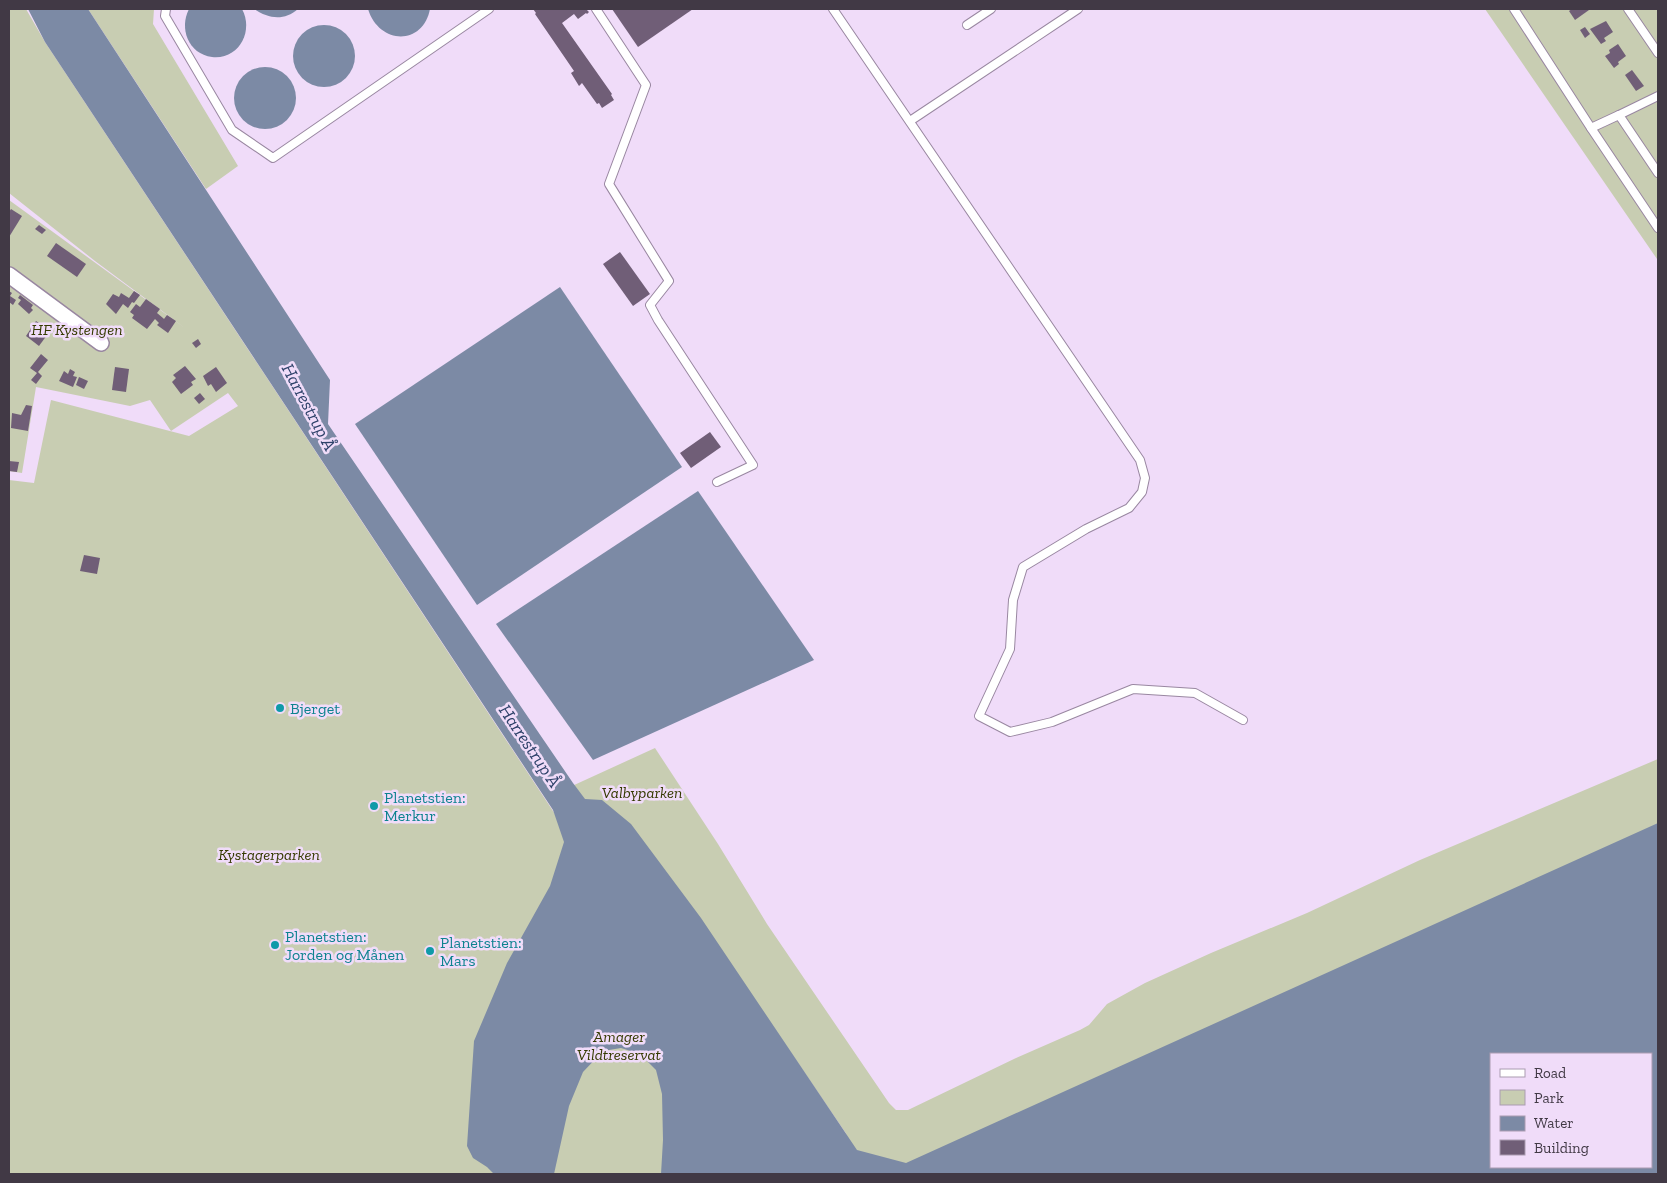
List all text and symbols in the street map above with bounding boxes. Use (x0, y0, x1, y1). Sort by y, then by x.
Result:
park label: HF Kystengen (31, 320, 123, 339)
water label: Harrestrup Å (277, 360, 341, 455)
place label: Bjerget (290, 699, 340, 718)
water label: Harrestrup Å (494, 700, 566, 792)
marker: Bjerget (274, 702, 286, 714)
park label: Valbyparken (602, 783, 682, 802)
place label: Planetstien: Merkur (384, 788, 466, 825)
marker: Planetstien: Merkur (368, 800, 380, 812)
park label: Kystagerparken (218, 845, 320, 864)
place label: Planetstien: Jorden og Månen (285, 927, 405, 964)
place label: Planetstien: Mars (440, 933, 522, 970)
marker: Planetstien: Jorden og Månen (269, 939, 281, 951)
marker: Planetstien: Mars (424, 945, 436, 957)
park label: Amager Vildtreservat (577, 1027, 662, 1064)
legend (1490, 1053, 1652, 1168)
text: Road (1534, 1064, 1567, 1082)
text: Park (1534, 1089, 1564, 1107)
text: Water (1534, 1114, 1574, 1132)
text: Building (1534, 1139, 1589, 1157)

